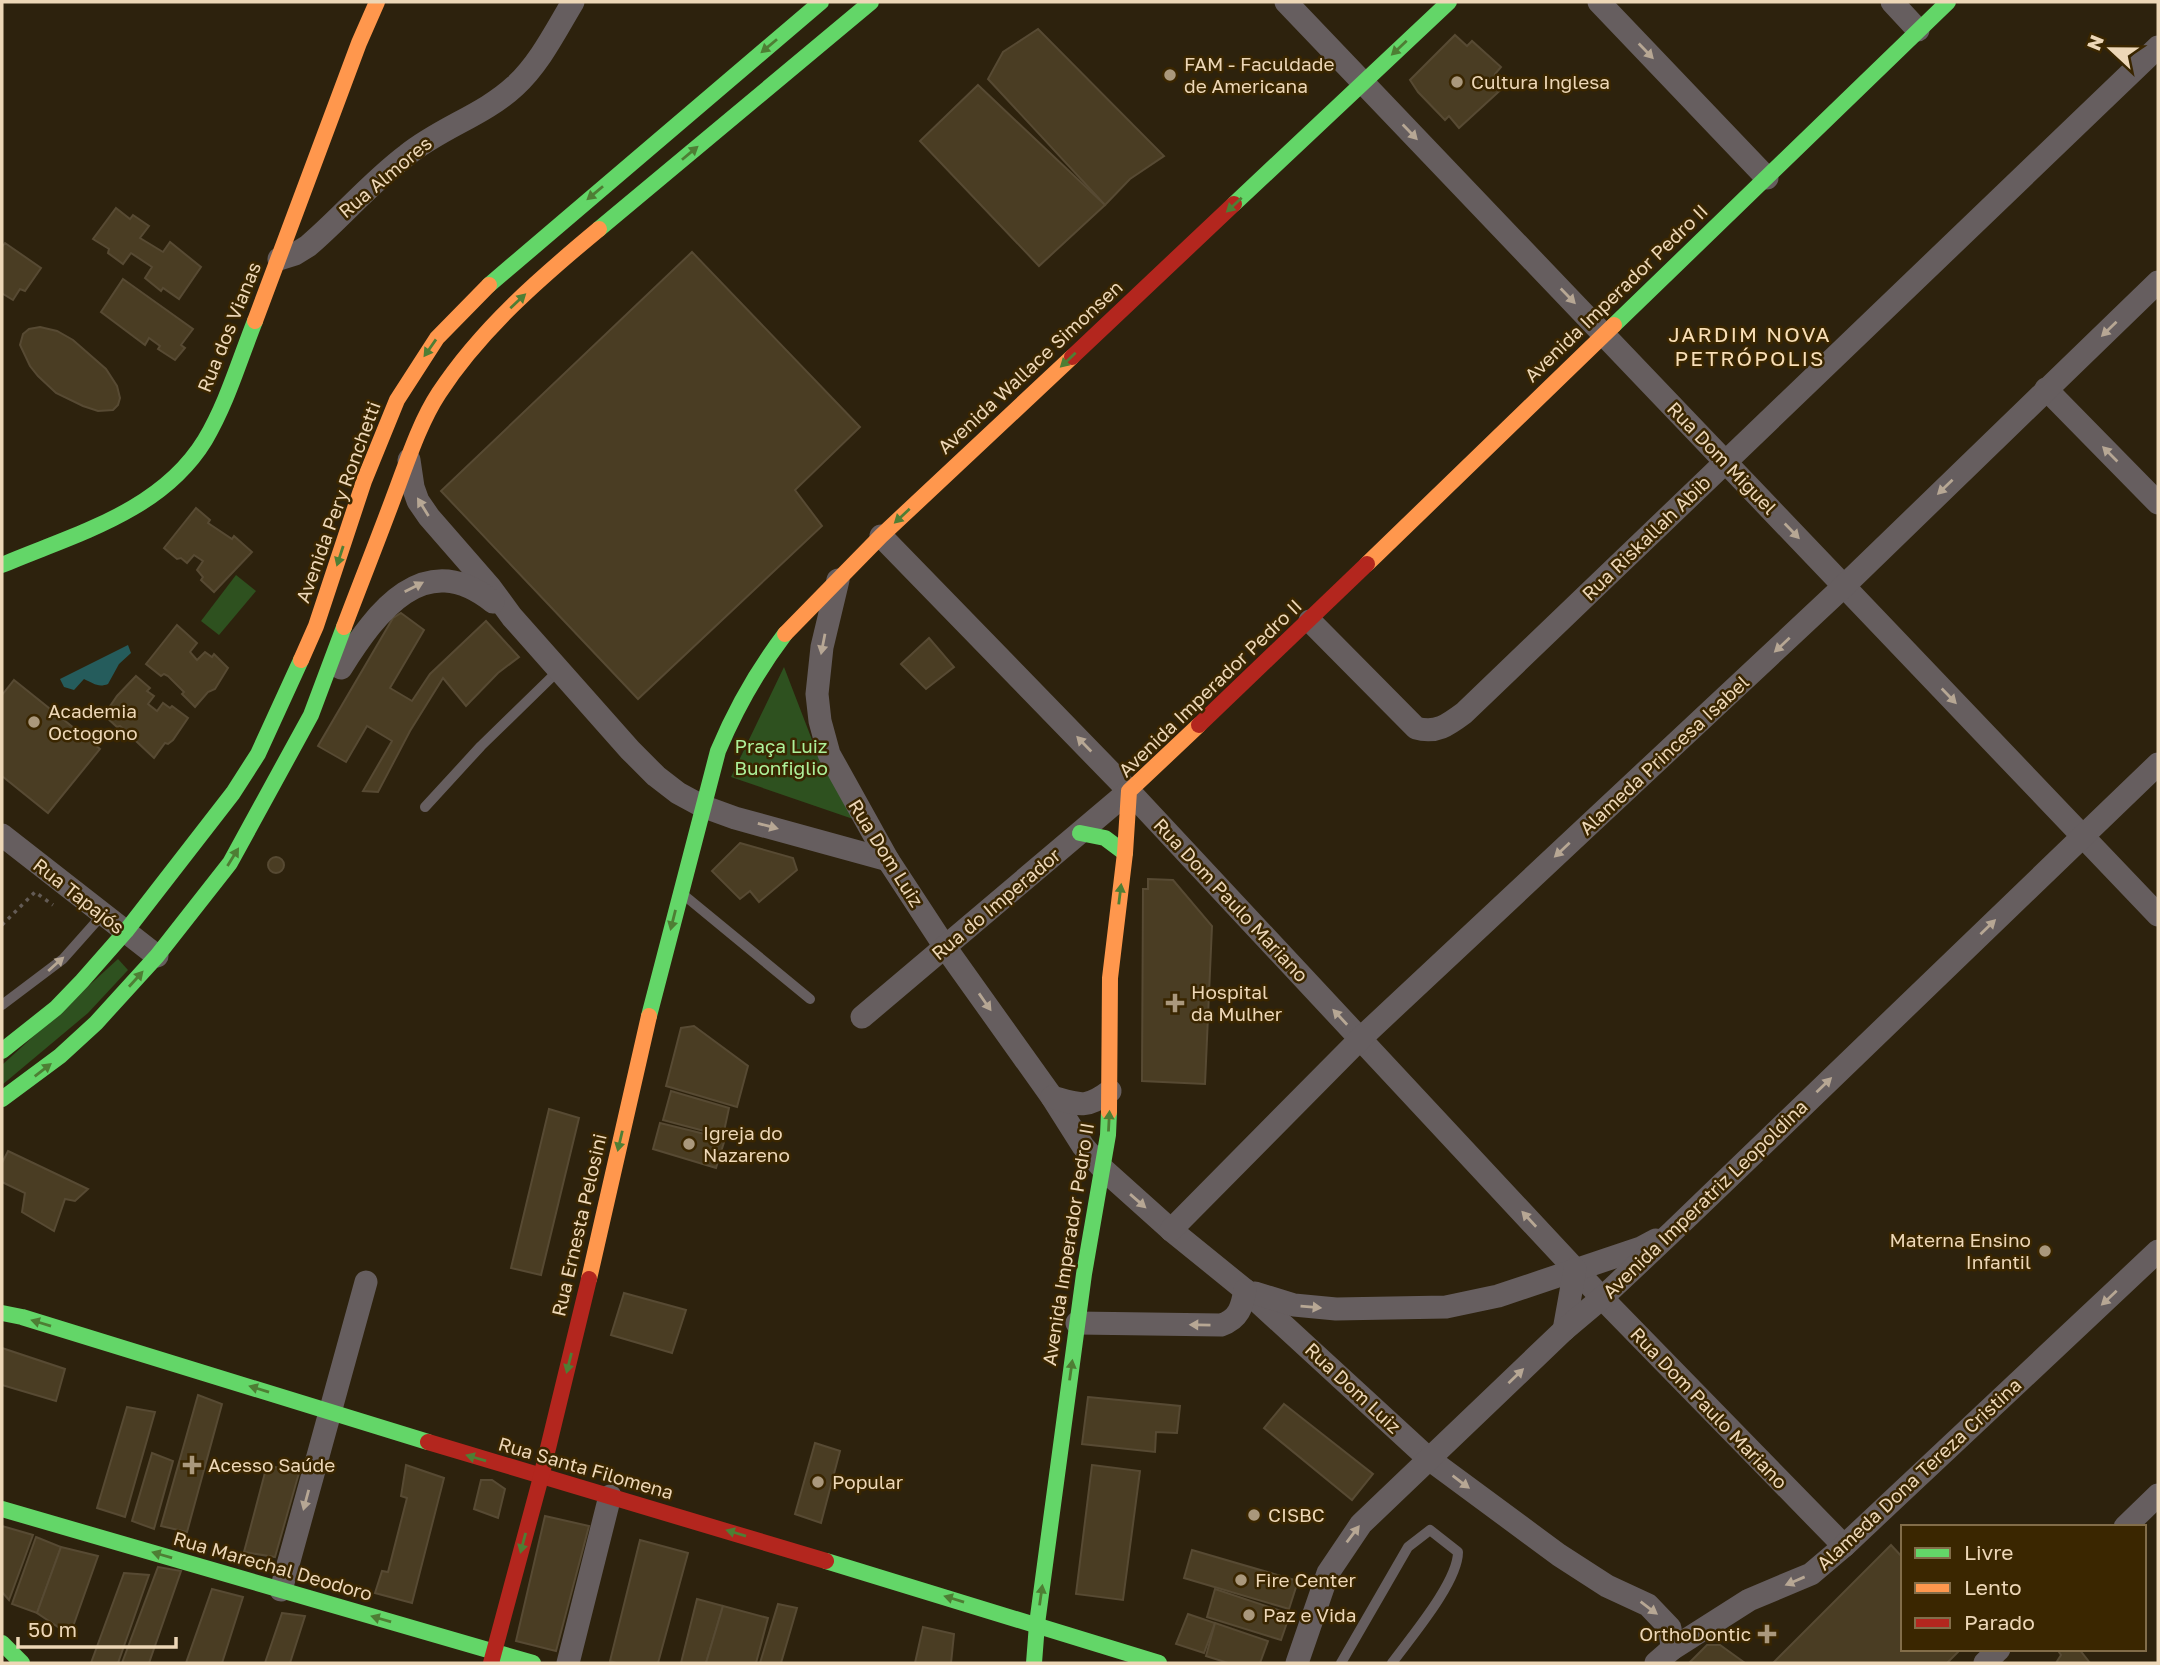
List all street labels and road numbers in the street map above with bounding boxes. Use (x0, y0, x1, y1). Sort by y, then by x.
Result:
street label: Rua Almores (333, 131, 436, 222)
street label: Avenida Imperador Pedro II (1519, 199, 1712, 386)
street label: Rua dos Vianas (192, 258, 265, 395)
street label: Avenida Wallace Simonsen (933, 275, 1127, 458)
street label: Rua Dom Miguel (1663, 397, 1782, 519)
street label: Avenida Pery Ronchetti (290, 398, 385, 606)
street label: Rua Riskallah Abib (1577, 471, 1715, 605)
street label: Avenida Imperador Pedro II (1113, 594, 1306, 781)
street label: Alameda Princesa Isabel (1574, 670, 1753, 839)
street label: Rua Dom Luiz (844, 795, 929, 911)
street label: Rua Dom Paulo Mariano (1149, 813, 1313, 986)
street label: Rua do Imperador (927, 843, 1065, 964)
street label: Rua Tapajós (29, 853, 129, 938)
street label: Avenida Imperatriz Leopoldina (1597, 1095, 1812, 1303)
street label: Avenida Imperador Pedro II (1037, 1121, 1098, 1367)
street label: Rua Ernesta Pelosini (546, 1131, 611, 1319)
street label: Rua Dom Paulo Mariano (1626, 1322, 1793, 1493)
street label: Rua Dom Luiz (1301, 1337, 1406, 1438)
street label: Alameda Dona Tereza Cristina (1812, 1373, 2026, 1575)
street label: Rua Santa Filomena (496, 1432, 676, 1504)
street label: Rua Marechal Deodoro (171, 1526, 375, 1605)

